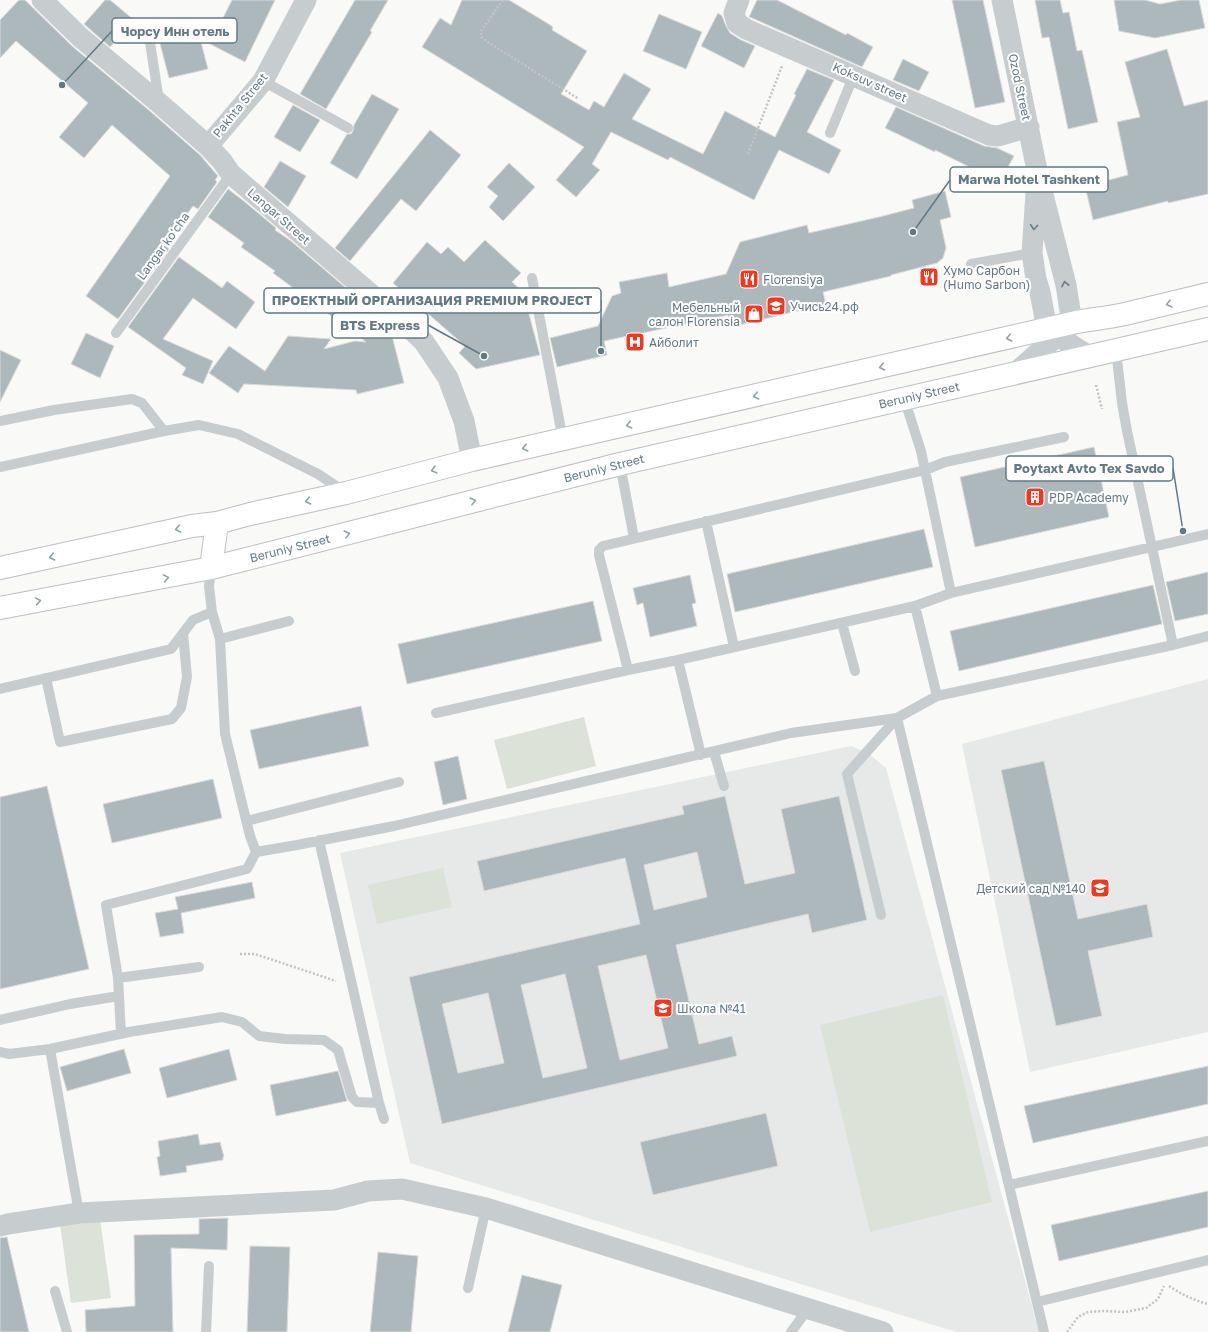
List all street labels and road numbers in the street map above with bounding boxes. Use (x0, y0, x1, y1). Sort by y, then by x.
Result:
street label: Ozod Street (1006, 52, 1034, 122)
street label: Koksuv street (830, 59, 910, 105)
street label: Pakhta Street (209, 70, 271, 140)
street label: Langar Street (244, 185, 314, 248)
street label: Langar ko'cha (133, 209, 193, 283)
street label: Beruniy Street (877, 378, 961, 412)
street label: Beruniy Street (562, 451, 646, 485)
street label: Beruniy Street (248, 531, 332, 565)

